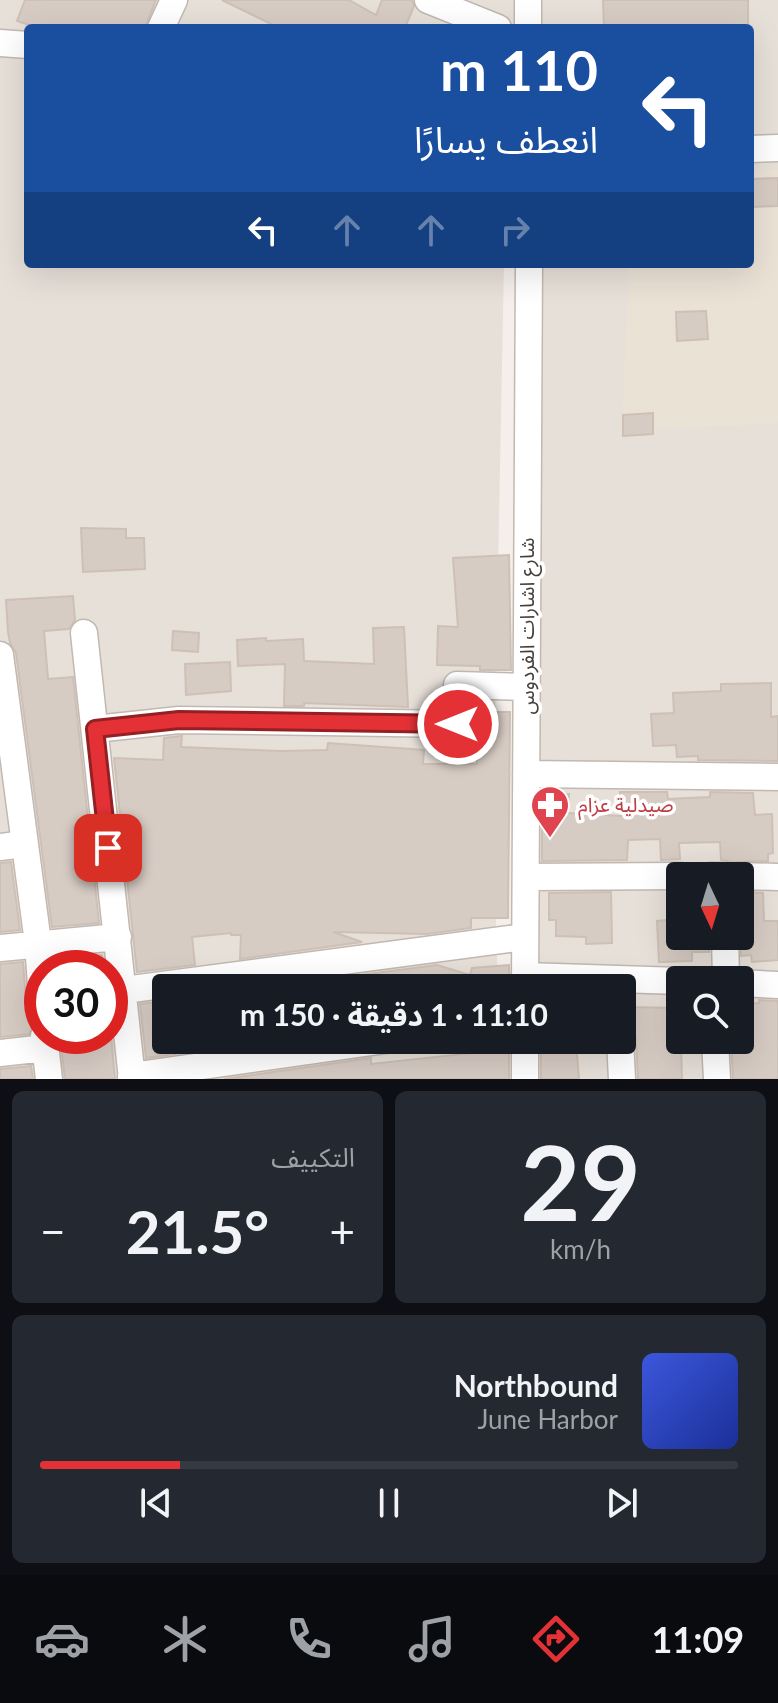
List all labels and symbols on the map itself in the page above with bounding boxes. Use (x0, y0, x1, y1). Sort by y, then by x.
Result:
street label: شارع اشارات الفردوس (514, 538, 542, 714)
position arrow (416, 682, 500, 766)
pharmacy icon: صيدلية عزام (529, 784, 571, 839)
place label: صيدلية عزام (578, 792, 674, 820)
pin (74, 814, 142, 882)
north arrow (666, 862, 754, 950)
speed limit sign: 30 (24, 950, 128, 1054)

